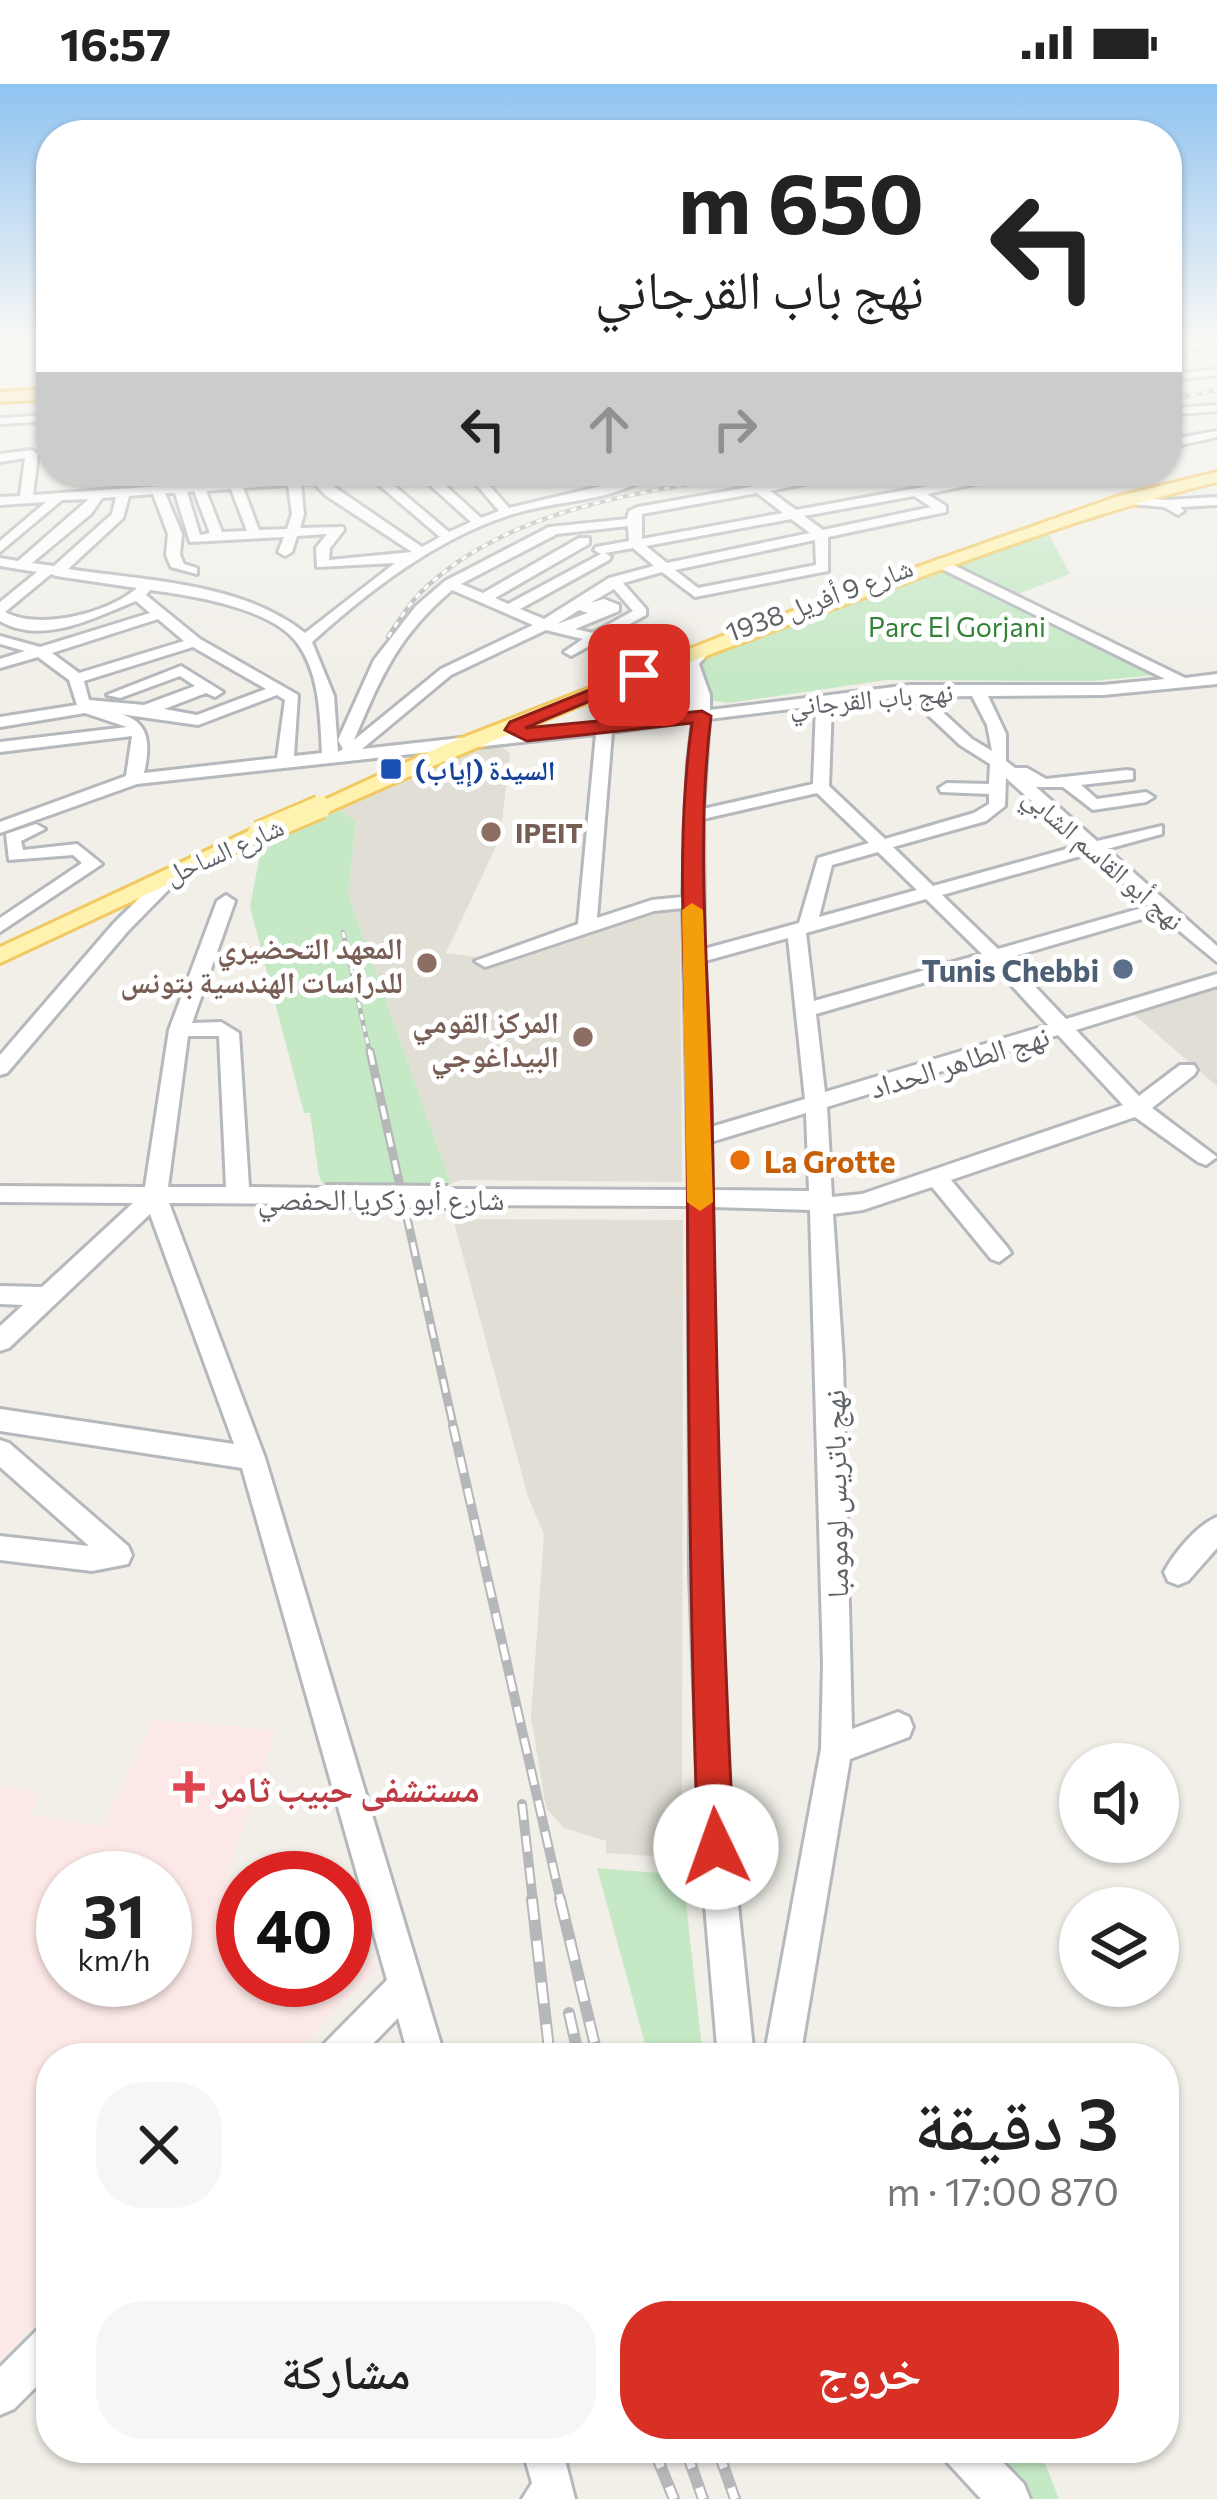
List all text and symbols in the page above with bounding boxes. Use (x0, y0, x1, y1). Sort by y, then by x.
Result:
text: 16:57 (60, 15, 171, 70)
text: 650 m (678, 149, 924, 251)
icon: left (966, 168, 1122, 324)
text: نهج باب القرجاني (595, 254, 924, 320)
icon: left (450, 396, 516, 462)
icon: ahead (576, 396, 642, 462)
icon: right (702, 396, 768, 462)
street label: شارع 9 أفريل 1938 (721, 550, 918, 650)
park label: Parc El Gorjani (868, 610, 1046, 643)
pin (588, 624, 690, 726)
icon: arrive (606, 642, 672, 708)
street label: نهج باب القرجاني (788, 674, 955, 727)
place label: السيدة (إياب) (415, 753, 556, 788)
marker: السيدة (إياب) (378, 756, 404, 782)
street label: نهج أبو القاسم الشابي (1013, 779, 1191, 941)
street label: شارع الساحل (159, 809, 289, 893)
place label: IPEIT (515, 816, 583, 849)
marker: IPEIT (478, 819, 504, 845)
place label: المعهد التحضيري للدراسات الهندسية بتونس (120, 928, 403, 1001)
marker: المعهد التحضيري للدراسات الهندسية بتونس (414, 950, 440, 976)
place label: Tunis Chebbi (921, 951, 1099, 988)
marker: Tunis Chebbi (1110, 956, 1136, 982)
place label: المركز القومي البيداغوجي (412, 1002, 559, 1080)
street label: نهج الطاهر الحداد (865, 1015, 1054, 1108)
marker: المركز القومي البيداغوجي (570, 1024, 596, 1050)
place label: La Grotte (764, 1142, 896, 1179)
marker: La Grotte (727, 1147, 753, 1173)
street label: شارع أبو زكريا الحفصي (258, 1179, 504, 1223)
street label: نهج باتريس لومومبا (814, 1389, 857, 1598)
map controls (1059, 1743, 1179, 2007)
button: sound (1059, 1743, 1179, 1863)
place label: مستشفى حبيب ثامر (214, 1765, 480, 1812)
marker: مستشفى حبيب ثامر (173, 1771, 205, 1803)
position arrow (653, 1784, 779, 1910)
speed limit sign: 40 (216, 1851, 372, 2007)
text: 31 (83, 1877, 145, 1950)
button: layers (1059, 1887, 1179, 2007)
text: km/h (78, 1940, 150, 1977)
text: 3 دقيقة (914, 2077, 1119, 2165)
button: close (96, 2082, 222, 2208)
text: 870 m · 17:00 (887, 2166, 1119, 2214)
button: مشاركة (96, 2301, 596, 2439)
button: خروج (620, 2301, 1119, 2439)

